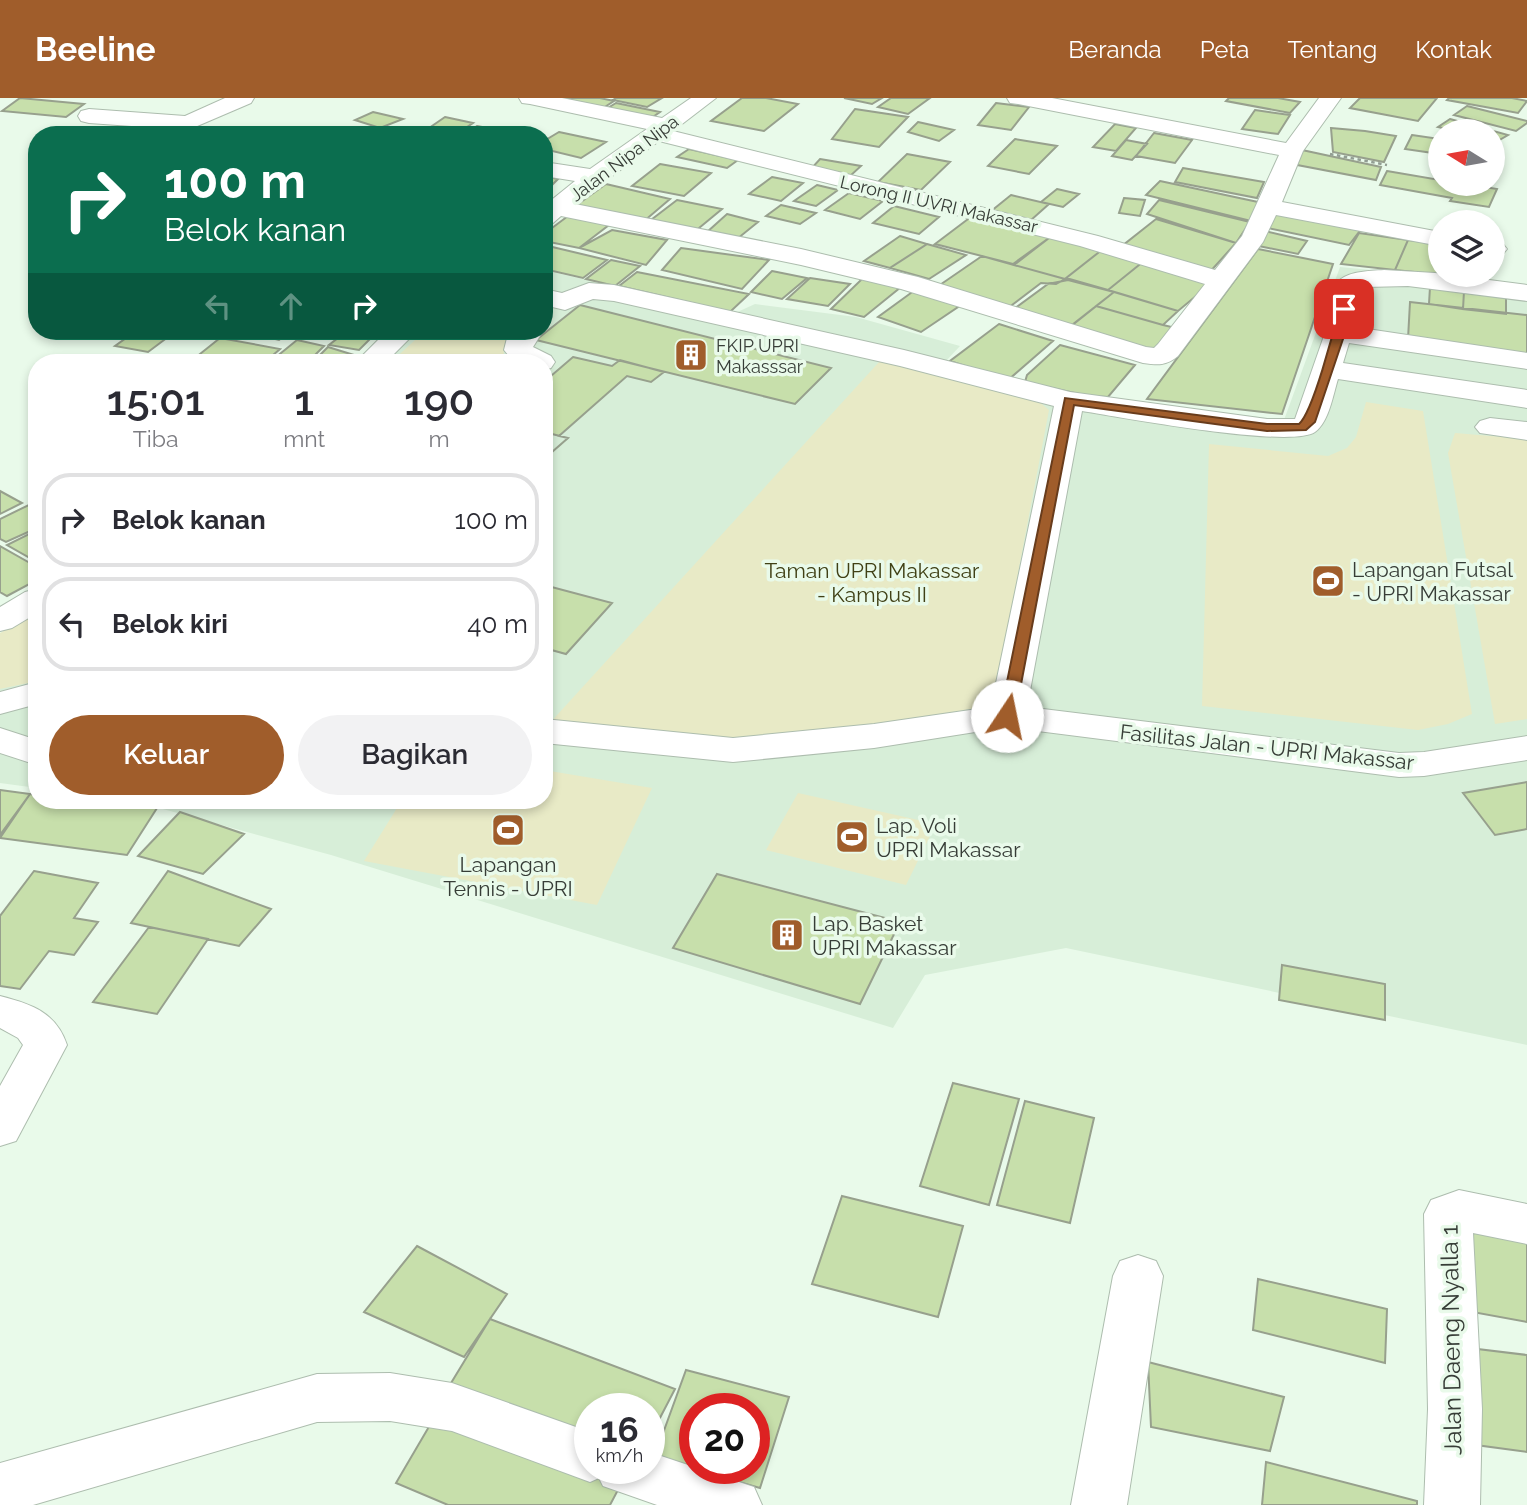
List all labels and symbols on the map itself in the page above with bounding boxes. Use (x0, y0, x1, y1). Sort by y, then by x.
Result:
street label: Jalan Nipa Nipa (566, 110, 682, 206)
north arrow (1428, 119, 1505, 196)
street label: Lorong II UVRI Makassar (838, 171, 1041, 237)
pin (1314, 279, 1374, 339)
place label: FKIP UPRI Makasssar (716, 335, 804, 377)
building icon: FKIP UPRI Makasssar (672, 336, 710, 374)
place label: Lapangan Futsal - UPRI Makassar (1352, 557, 1513, 606)
park label: Taman UPRI Makassar - Kampus II (765, 558, 980, 607)
sports icon: Lapangan Futsal - UPRI Makassar (1309, 562, 1347, 600)
position arrow (970, 679, 1044, 753)
street label: Fasilitas Jalan - UPRI Makassar (1119, 719, 1416, 775)
sports icon: Lapangan Tennis - UPRI (489, 811, 527, 849)
place label: Lap. Voli UPRI Makassar (876, 813, 1021, 862)
sports icon: Lap. Voli UPRI Makassar (833, 818, 871, 856)
place label: Lapangan Tennis - UPRI (443, 852, 573, 901)
place label: Lap. Basket UPRI Makassar (812, 911, 957, 960)
building icon: Lap. Basket UPRI Makassar (768, 916, 806, 954)
street label: Jalan Daeng Nyalla 1 (1434, 1225, 1468, 1455)
speed limit sign: 20 (679, 1393, 770, 1484)

